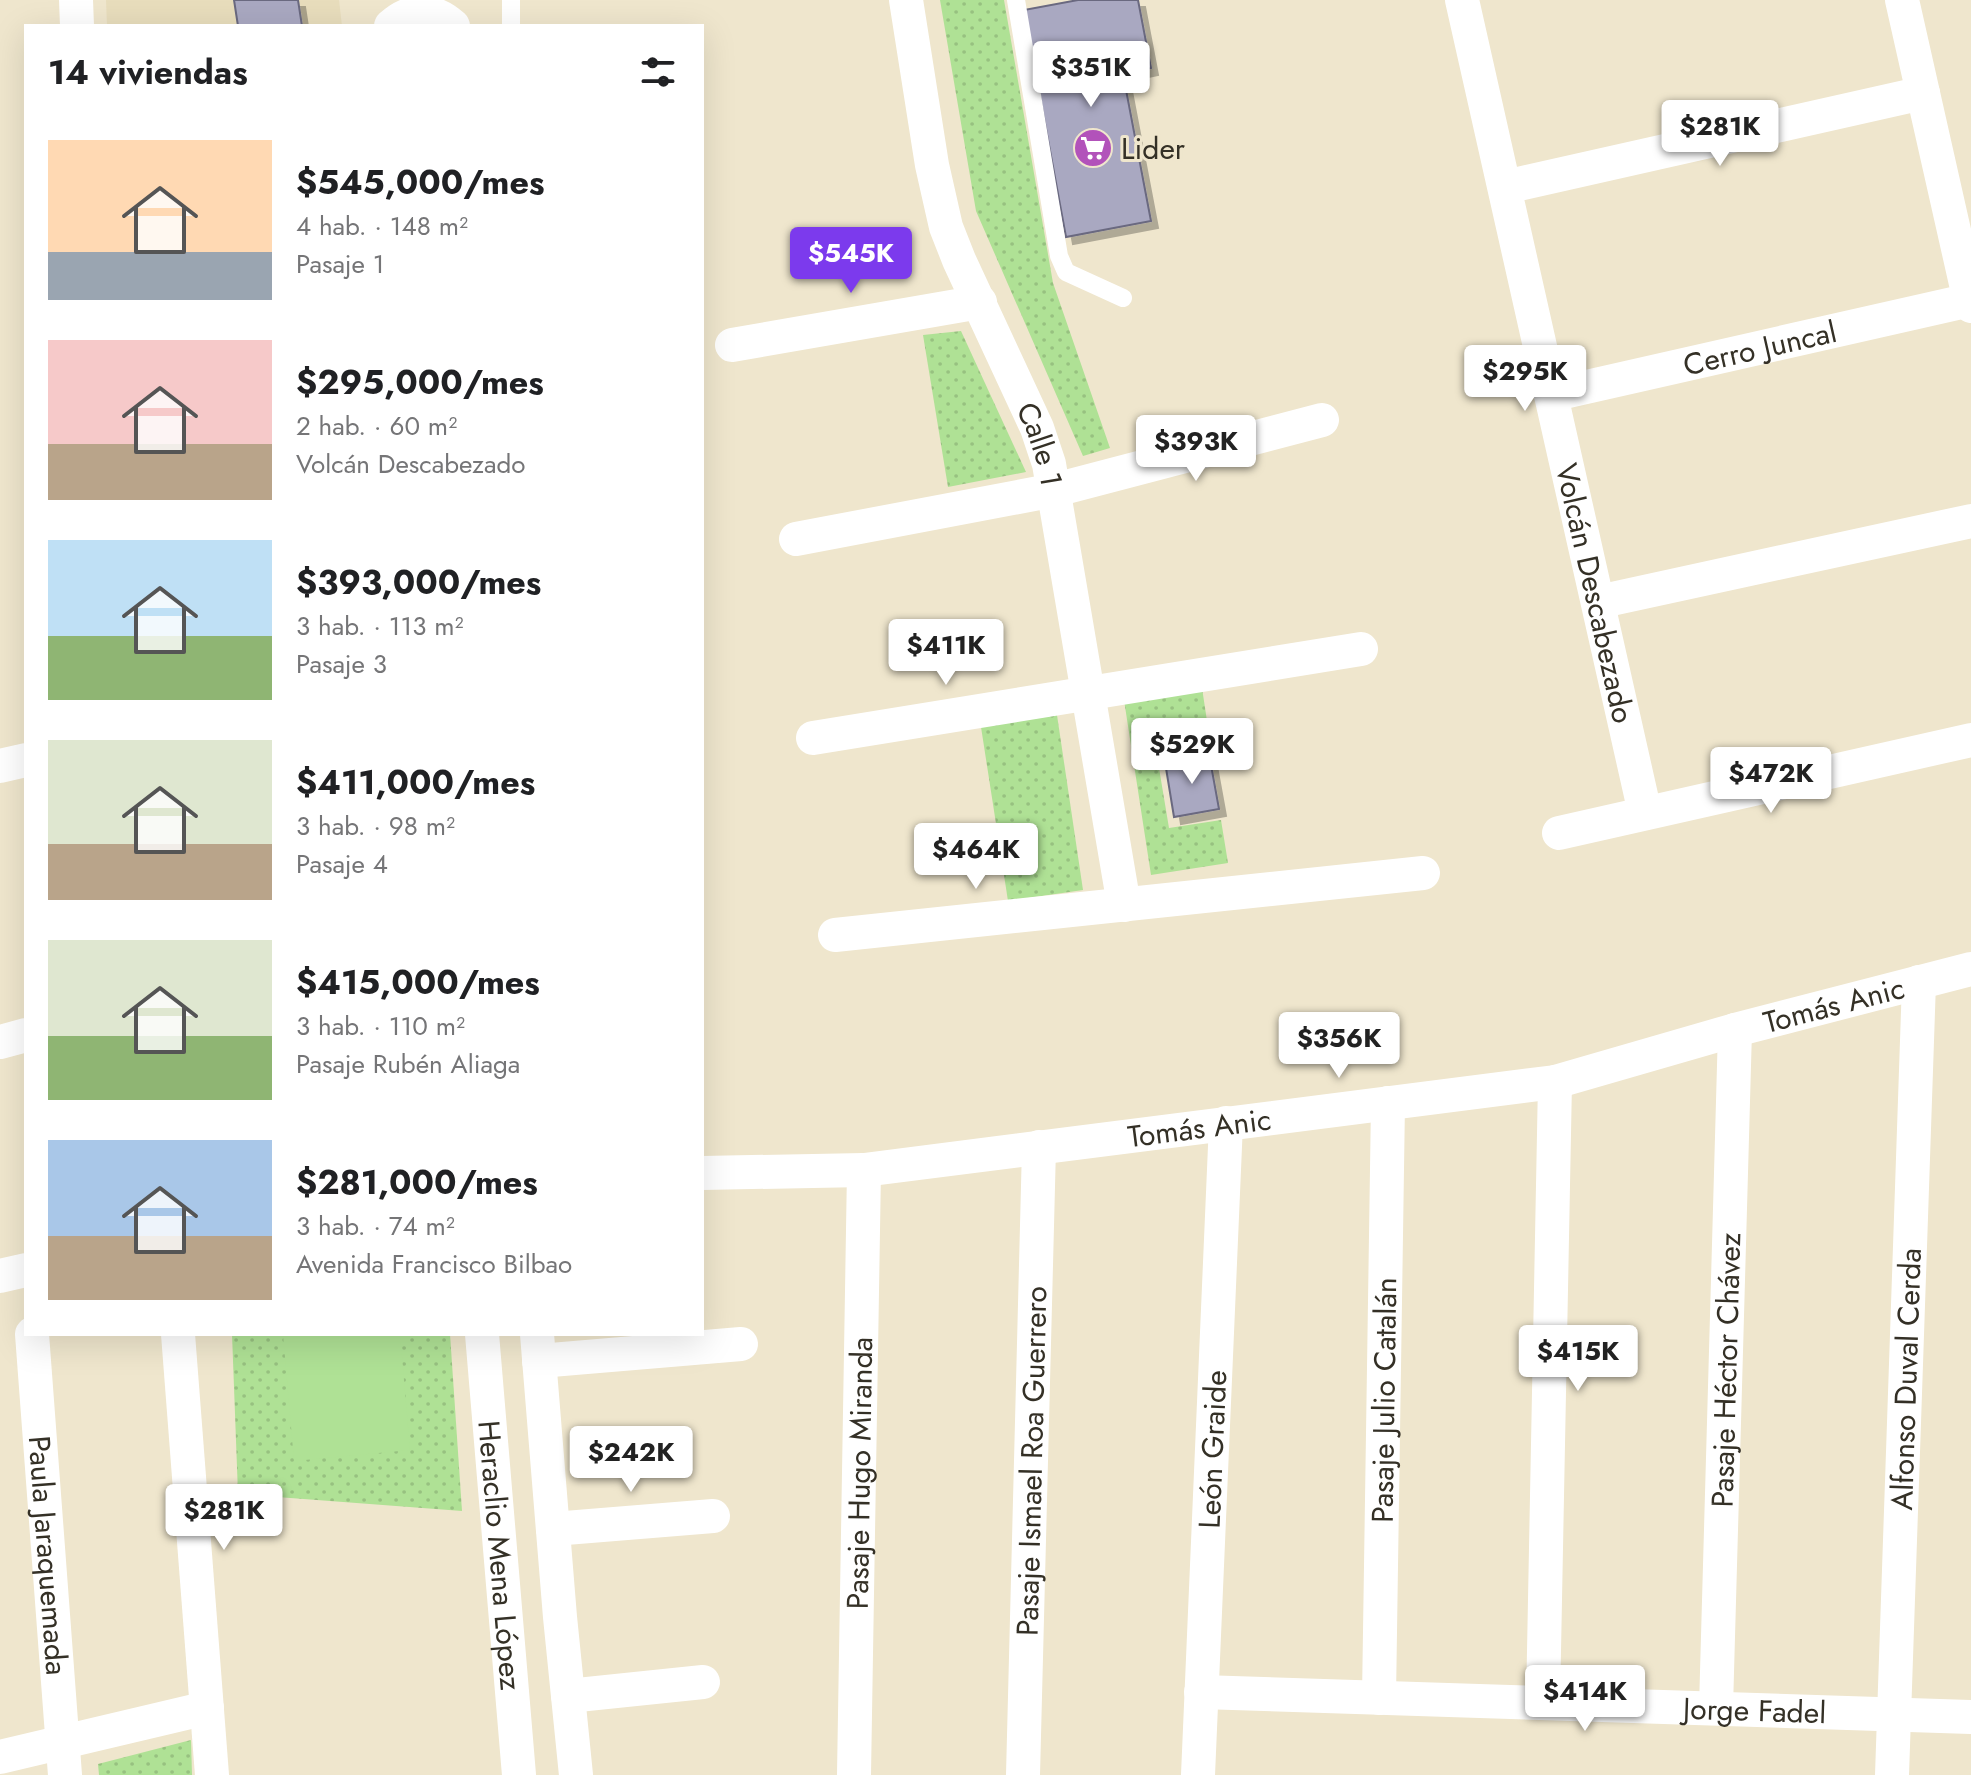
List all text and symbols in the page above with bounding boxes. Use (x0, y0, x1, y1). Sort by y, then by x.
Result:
pin: $351K (1035, 41, 1147, 109)
text: 14 viviendas (48, 48, 248, 97)
text: $351K (1051, 48, 1131, 86)
icon: filters (636, 50, 680, 94)
pin: $281K (1664, 100, 1776, 168)
text: $281K (1680, 107, 1760, 145)
supermarket icon: Lider (1072, 127, 1114, 169)
place label: Lider (1121, 127, 1186, 170)
text: $545,000/mes (296, 158, 544, 207)
icon: home (112, 172, 208, 268)
text: 4 hab. · 148 m² (296, 207, 468, 245)
pin: $545K (795, 227, 907, 295)
text: $545K (808, 234, 894, 272)
text: Pasaje 1 (296, 245, 384, 283)
street label: Cerro Juncal (1679, 309, 1840, 386)
pin: $295K (1469, 345, 1581, 413)
text: $295K (1482, 352, 1568, 390)
text: $295,000/mes (296, 358, 544, 407)
icon: home (112, 372, 208, 468)
street label: Calle 1 (1006, 395, 1074, 489)
text: 2 hab. · 60 m² (296, 407, 457, 445)
pin: $393K (1140, 415, 1252, 483)
text: $393K (1154, 422, 1238, 460)
text: Volcán Descabezado (296, 445, 526, 483)
street label: Volcán Descabezado (1545, 459, 1646, 727)
text: $393,000/mes (296, 558, 541, 607)
icon: home (112, 572, 208, 668)
text: 3 hab. · 113 m² (296, 607, 464, 645)
pin: $411K (890, 619, 1002, 687)
text: $411K (907, 626, 985, 664)
text: Pasaje 3 (296, 645, 387, 683)
pin: $529K (1136, 718, 1248, 786)
text: $529K (1149, 725, 1235, 763)
pin: $472K (1715, 747, 1827, 815)
text: $472K (1728, 754, 1814, 792)
text: $411,000/mes (296, 758, 535, 807)
icon: home (112, 772, 208, 868)
text: 3 hab. · 98 m² (296, 807, 455, 845)
pin: $464K (920, 823, 1032, 891)
text: $464K (932, 830, 1020, 868)
text: Pasaje 4 (296, 845, 388, 883)
text: $415,000/mes (296, 958, 540, 1007)
street label: Tomás Anic (1759, 966, 1909, 1043)
icon: home (112, 972, 208, 1068)
text: 3 hab. · 110 m² (296, 1007, 465, 1045)
pin: $356K (1283, 1012, 1395, 1080)
text: $356K (1297, 1019, 1381, 1057)
text: Pasaje Rubén Aliaga (296, 1045, 520, 1083)
street label: Tomás Anic (1125, 1097, 1273, 1158)
text: $281,000/mes (296, 1158, 538, 1207)
icon: home (112, 1172, 208, 1268)
text: 3 hab. · 74 m² (296, 1207, 455, 1245)
street label: Pasaje Héctor Chávez (1700, 1232, 1751, 1508)
text: Avenida Francisco Bilbao (296, 1245, 572, 1283)
street label: Alfonso Duval Cerda (1880, 1247, 1931, 1511)
street label: Pasaje Julio Catalán (1360, 1277, 1407, 1523)
street label: Pasaje Ismael Roa Guerrero (1005, 1286, 1057, 1637)
pin: $415K (1522, 1325, 1634, 1393)
text: $415K (1537, 1332, 1619, 1370)
street label: Pasaje Hugo Miranda (835, 1337, 883, 1610)
street label: León Graide (1187, 1369, 1237, 1529)
street label: Heraclio Mena López (468, 1418, 533, 1692)
pin: $242K (575, 1426, 687, 1494)
text: $242K (588, 1433, 674, 1471)
street label: Paula Jaraquemada (18, 1434, 79, 1677)
pin: $281K (168, 1484, 280, 1552)
text: $281K (184, 1491, 264, 1529)
pin: $414K (1529, 1665, 1641, 1733)
text: $414K (1543, 1672, 1627, 1710)
street label: Jorge Fadel (1679, 1686, 1827, 1734)

